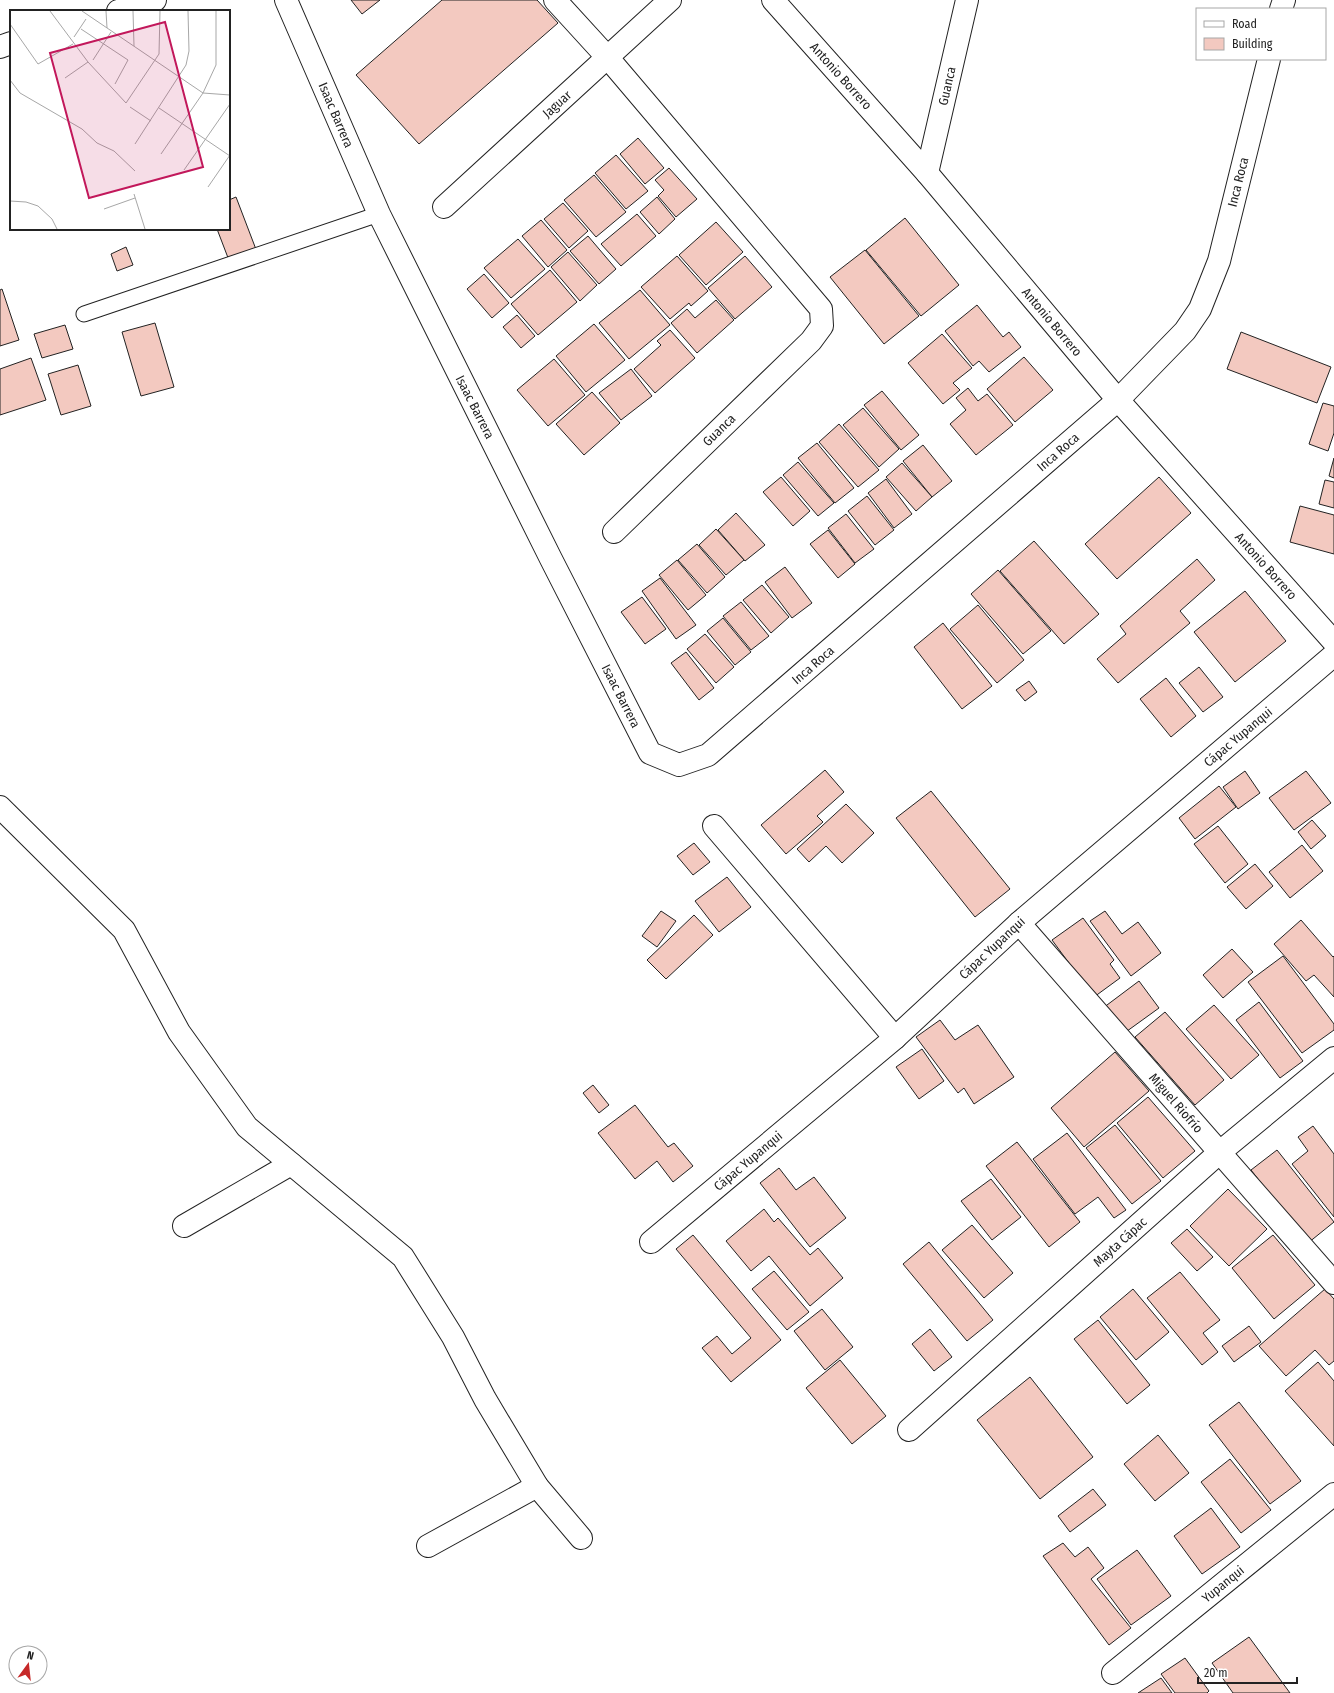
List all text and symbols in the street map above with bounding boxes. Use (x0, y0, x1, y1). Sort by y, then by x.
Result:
legend (1196, 8, 1326, 60)
inset map (10, 10, 230, 230)
text: Road (1232, 17, 1257, 31)
text: Building (1232, 37, 1273, 51)
street label: Antonio Borrero (807, 40, 875, 113)
street label: Guanca (935, 65, 959, 107)
street label: Isaac Barrera (316, 80, 356, 150)
street label: Jaguar (540, 87, 575, 121)
street label: Inca Roca (1225, 156, 1251, 208)
street label: Antonio Borrero (1019, 285, 1085, 359)
street label: Isaac Barrera (453, 373, 497, 441)
street label: Guanca (700, 411, 738, 449)
street label: Inca Roca (1034, 430, 1082, 474)
street label: Antonio Borrero (1232, 530, 1300, 603)
street label: Inca Roca (789, 643, 837, 687)
street label: Isaac Barrera (599, 662, 643, 730)
street label: Cápac Yupanqui (1201, 704, 1275, 770)
street label: Cápac Yupanqui (956, 914, 1028, 982)
street label: Miguel Riofrío (1146, 1070, 1206, 1136)
street label: Cápac Yupanqui (711, 1128, 785, 1194)
street label: Mayta Cápac (1090, 1214, 1150, 1270)
street label: Yupanqui (1199, 1563, 1247, 1605)
north arrow (8, 1645, 48, 1685)
text: N (26, 1649, 35, 1663)
scale bar (1198, 1659, 1297, 1685)
text: 20 m (1204, 1666, 1228, 1680)

